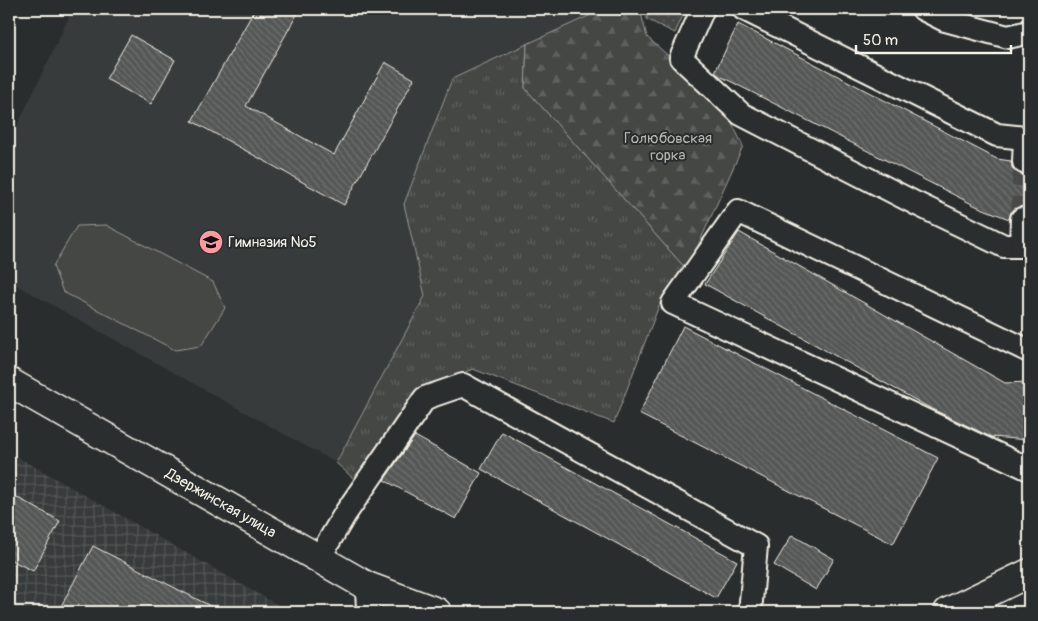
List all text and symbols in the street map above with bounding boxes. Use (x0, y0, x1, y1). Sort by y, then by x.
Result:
scale bar (856, 22, 1010, 54)
text: 50 m (863, 31, 898, 50)
park label: Голюбовская горка (624, 129, 712, 165)
school or university icon: Гимназия №5 (198, 229, 224, 255)
place label: Гимназия №5 (228, 233, 317, 252)
street label: Дзержинская улица (161, 463, 280, 542)

